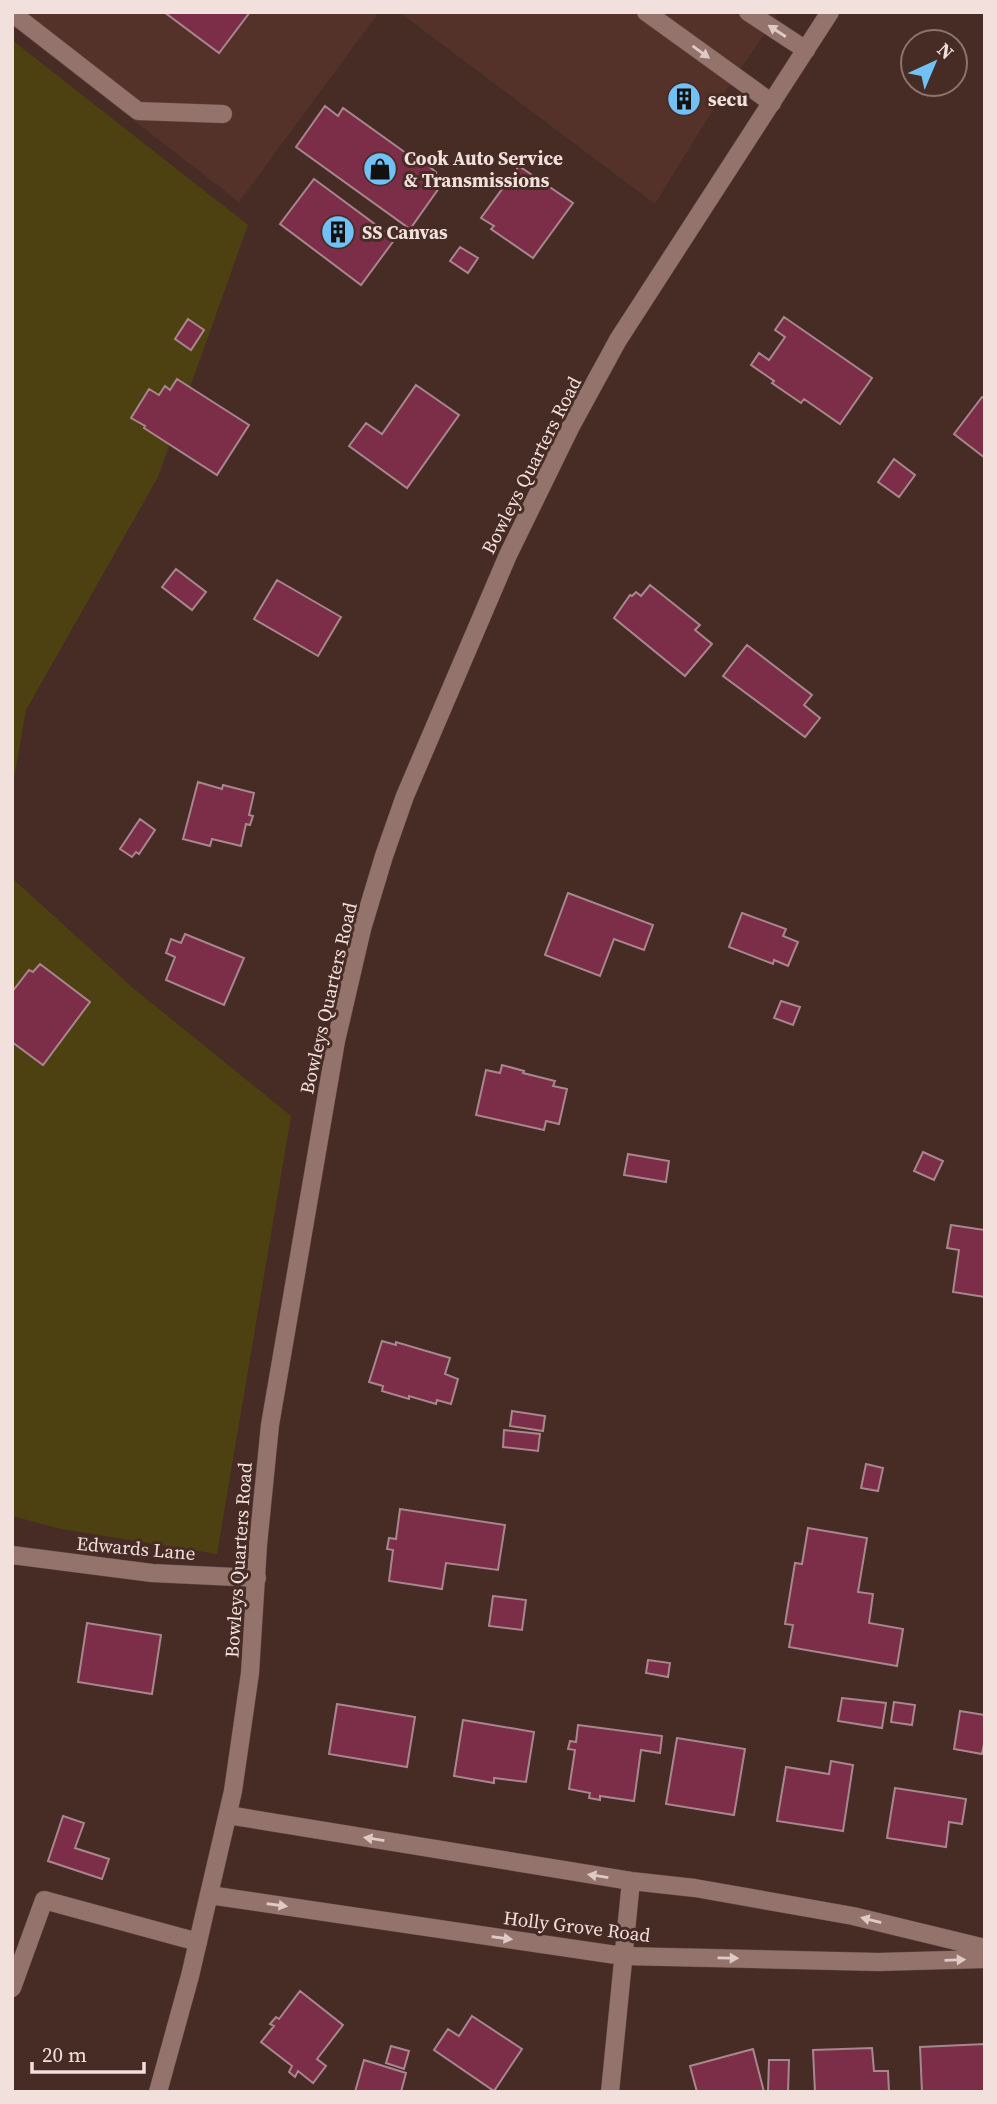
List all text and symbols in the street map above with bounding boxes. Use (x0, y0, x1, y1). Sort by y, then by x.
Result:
one-way arrow (768, 25, 787, 38)
north arrow (899, 28, 969, 98)
text: N (932, 37, 960, 65)
one-way arrow (692, 45, 710, 59)
building icon: secu (665, 80, 703, 118)
place label: secu (708, 86, 748, 112)
place label: Cook Auto Service & Transmissions (404, 145, 563, 193)
shop icon: Cook Auto Service & Transmissions (361, 150, 399, 188)
building icon: SS Canvas (319, 213, 357, 251)
place label: SS Canvas (362, 219, 448, 245)
street label: Bowleys Quarters Road (475, 372, 587, 558)
street label: Bowleys Quarters Road (293, 899, 363, 1096)
street label: Bowleys Quarters Road (218, 1461, 258, 1659)
street label: Edwards Lane (75, 1530, 197, 1566)
one-way arrow (363, 1833, 385, 1844)
one-way arrow (587, 1870, 609, 1881)
one-way arrow (266, 1900, 288, 1911)
street label: Holly Grove Road (502, 1904, 652, 1948)
one-way arrow (860, 1914, 882, 1925)
one-way arrow (491, 1933, 513, 1944)
one-way arrow (717, 1952, 739, 1964)
one-way arrow (944, 1954, 966, 1966)
scale bar (32, 2030, 144, 2074)
text: 20 m (42, 2040, 87, 2069)

